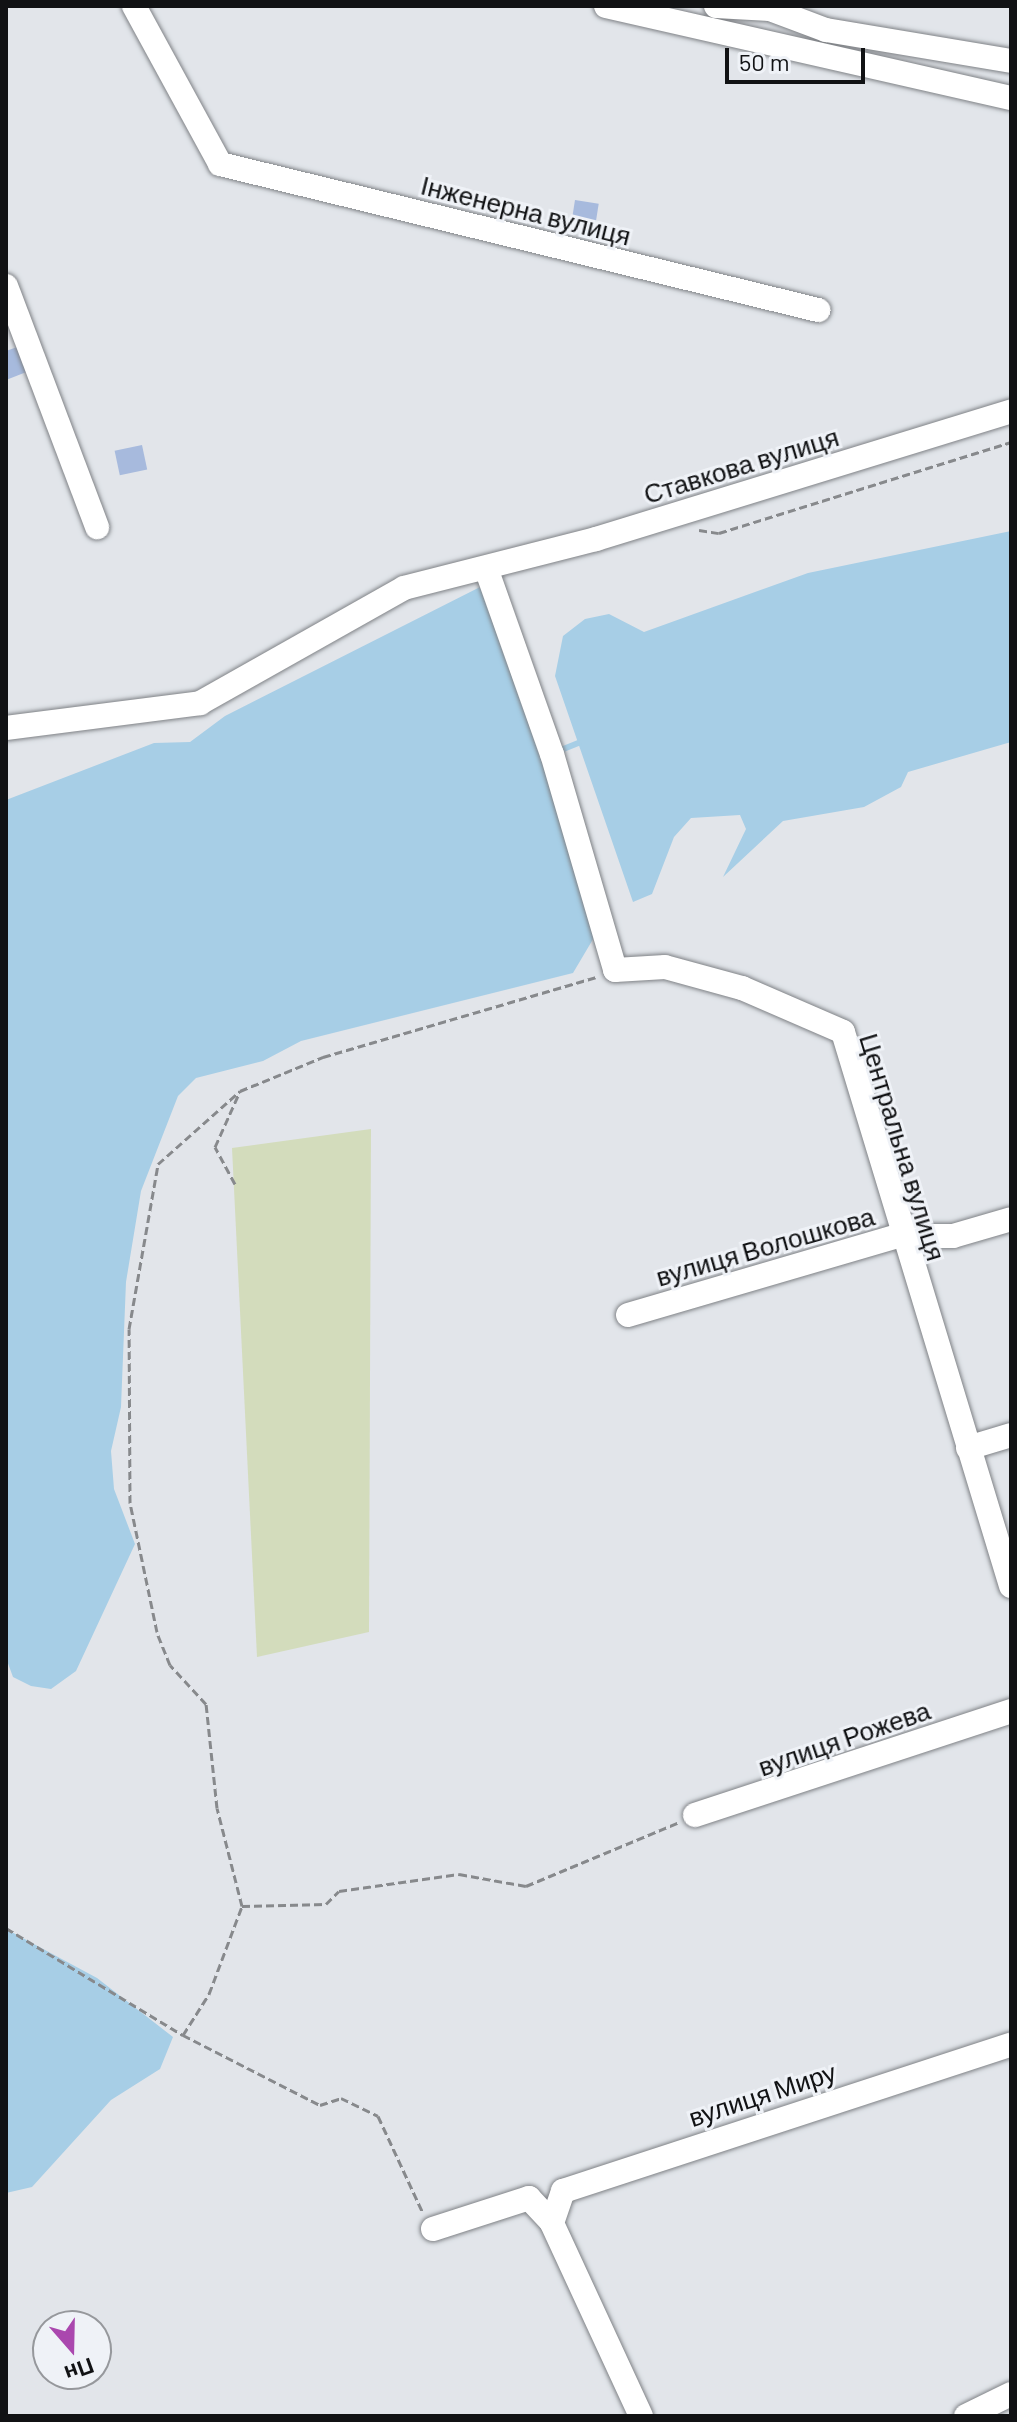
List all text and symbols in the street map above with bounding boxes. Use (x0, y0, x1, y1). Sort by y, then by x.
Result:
scale bar (729, 32, 869, 82)
text: 50 m (739, 47, 790, 76)
street label: Інженерна вулиця (418, 169, 634, 251)
street label: Ставкова вулиця (640, 421, 842, 509)
street label: Центральна вулиця (854, 1030, 952, 1264)
street label: вулиця Волошкова (652, 1200, 878, 1292)
street label: вулиця Рожева (754, 1694, 934, 1782)
street label: вулиця Миру (684, 2056, 840, 2132)
north arrow (32, 2310, 112, 2390)
text: Пн (61, 2353, 98, 2388)

